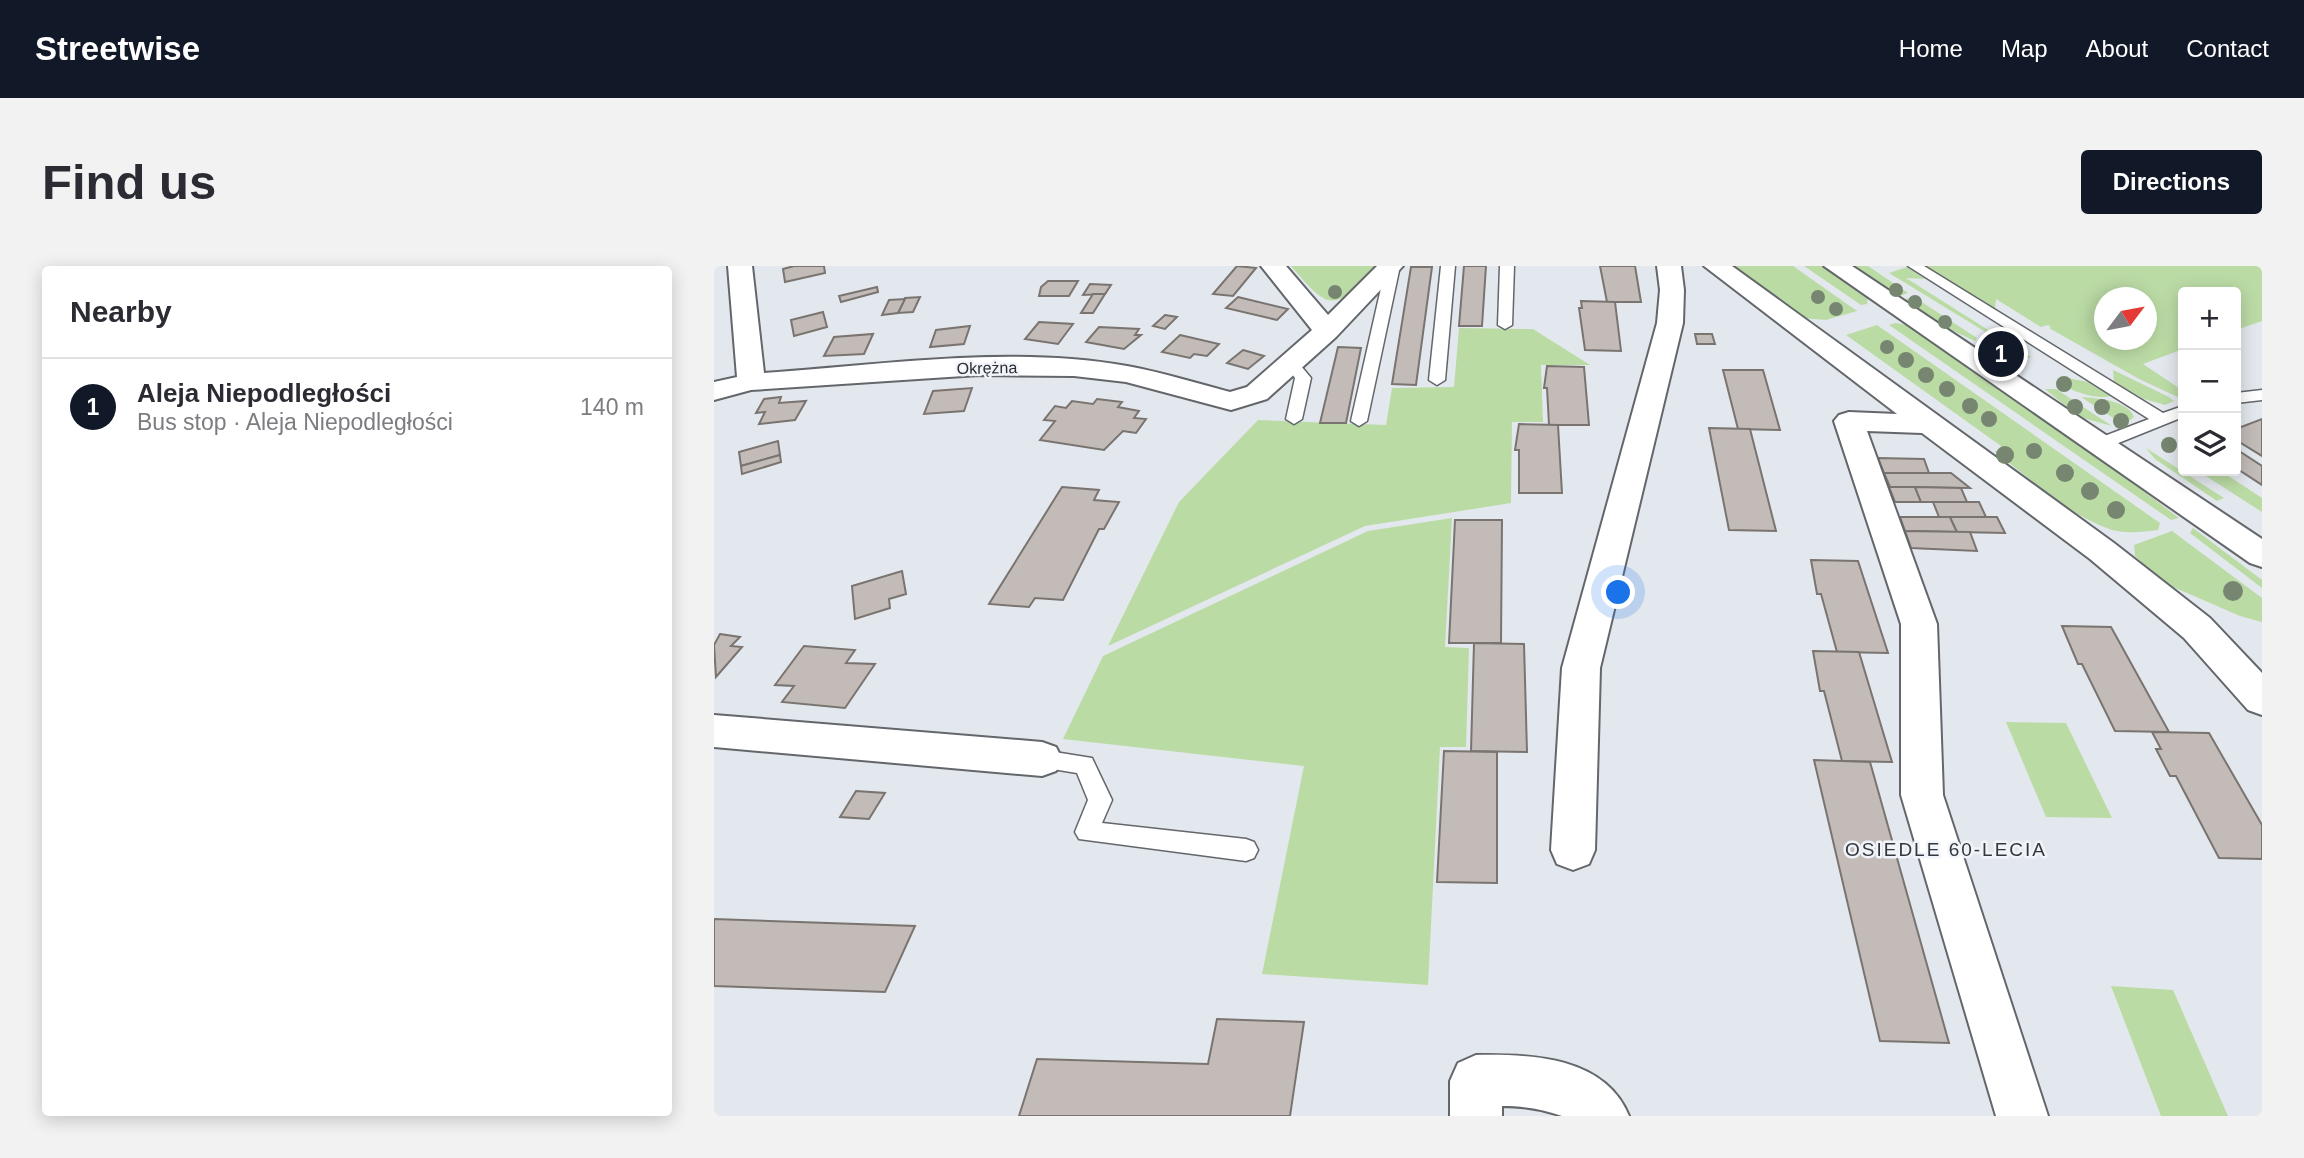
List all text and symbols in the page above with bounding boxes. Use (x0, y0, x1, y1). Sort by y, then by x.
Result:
text: Streetwise (35, 30, 200, 67)
text: Home (1899, 35, 1963, 62)
text: Map (2001, 35, 2048, 62)
text: About (2086, 35, 2148, 62)
text: Contact (2186, 35, 2269, 62)
button: Directions (2081, 150, 2262, 214)
text: Find us (42, 155, 216, 209)
north arrow (2094, 287, 2157, 350)
map controls (2178, 287, 2241, 476)
button: + (2178, 287, 2241, 350)
text: Nearby (70, 295, 172, 328)
pin: 1 (1978, 328, 2024, 380)
button: − (2178, 350, 2241, 413)
street label: Okrężna (957, 359, 1017, 377)
text: Aleja Niepodległości (137, 378, 391, 408)
text: 1 (87, 394, 99, 420)
text: 140 m (580, 394, 644, 420)
text: Bus stop · Aleja Niepodległości (137, 409, 453, 435)
button: layers (2178, 413, 2241, 476)
your location (1601, 575, 1635, 609)
district label: OSIEDLE 60-LECIA (1845, 839, 2047, 860)

